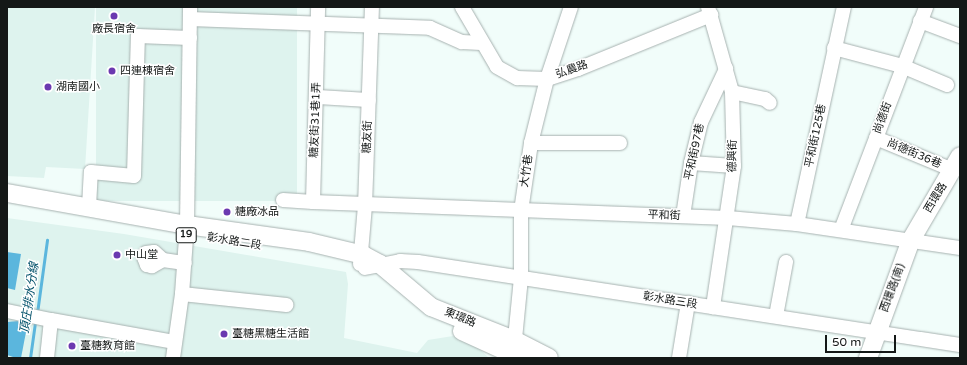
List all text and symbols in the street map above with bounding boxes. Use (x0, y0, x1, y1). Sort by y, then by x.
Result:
marker: 廠長宿舍 (109, 11, 119, 21)
place label: 廠長宿舍 (92, 22, 136, 36)
street label: 弘農路 (554, 58, 590, 82)
place label: 四連棟宿舍 (120, 64, 175, 78)
marker: 四連棟宿舍 (107, 66, 117, 76)
place label: 湖南國小 (56, 80, 100, 94)
marker: 湖南國小 (43, 82, 53, 92)
street label: 糖友街31巷1弄 (308, 82, 324, 158)
street label: 尚德街 (871, 100, 895, 136)
street label: 平和街125巷 (803, 103, 829, 169)
street label: 糖友街 (361, 120, 375, 154)
street label: 平和街97巷 (683, 122, 707, 182)
street label: 尚德街36巷 (885, 137, 943, 171)
street label: 德興街 (726, 139, 740, 173)
street label: 大竹巷 (518, 154, 536, 188)
street label: 西環路 (922, 180, 950, 216)
place label: 糖廠冰品 (235, 205, 279, 219)
marker: 糖廠冰品 (222, 207, 232, 217)
street label: 平和街 (647, 209, 681, 223)
road number: 19 (175, 227, 197, 243)
street label: 彰水路二段 (206, 231, 262, 253)
place label: 中山堂 (125, 248, 158, 262)
marker: 中山堂 (112, 250, 122, 260)
water label: 頂庄排水分線 (18, 261, 42, 335)
street label: 西環路(南) (878, 262, 908, 314)
street label: 彰水路三段 (642, 290, 698, 312)
street label: 東環路 (442, 306, 478, 330)
place label: 臺糖黑糖生活館 (232, 327, 309, 341)
scale bar (827, 327, 898, 353)
marker: 臺糖黑糖生活館 (219, 329, 229, 339)
text: 50 m (832, 335, 861, 349)
place label: 臺糖教育館 (80, 339, 135, 353)
marker: 臺糖教育館 (67, 341, 77, 351)

